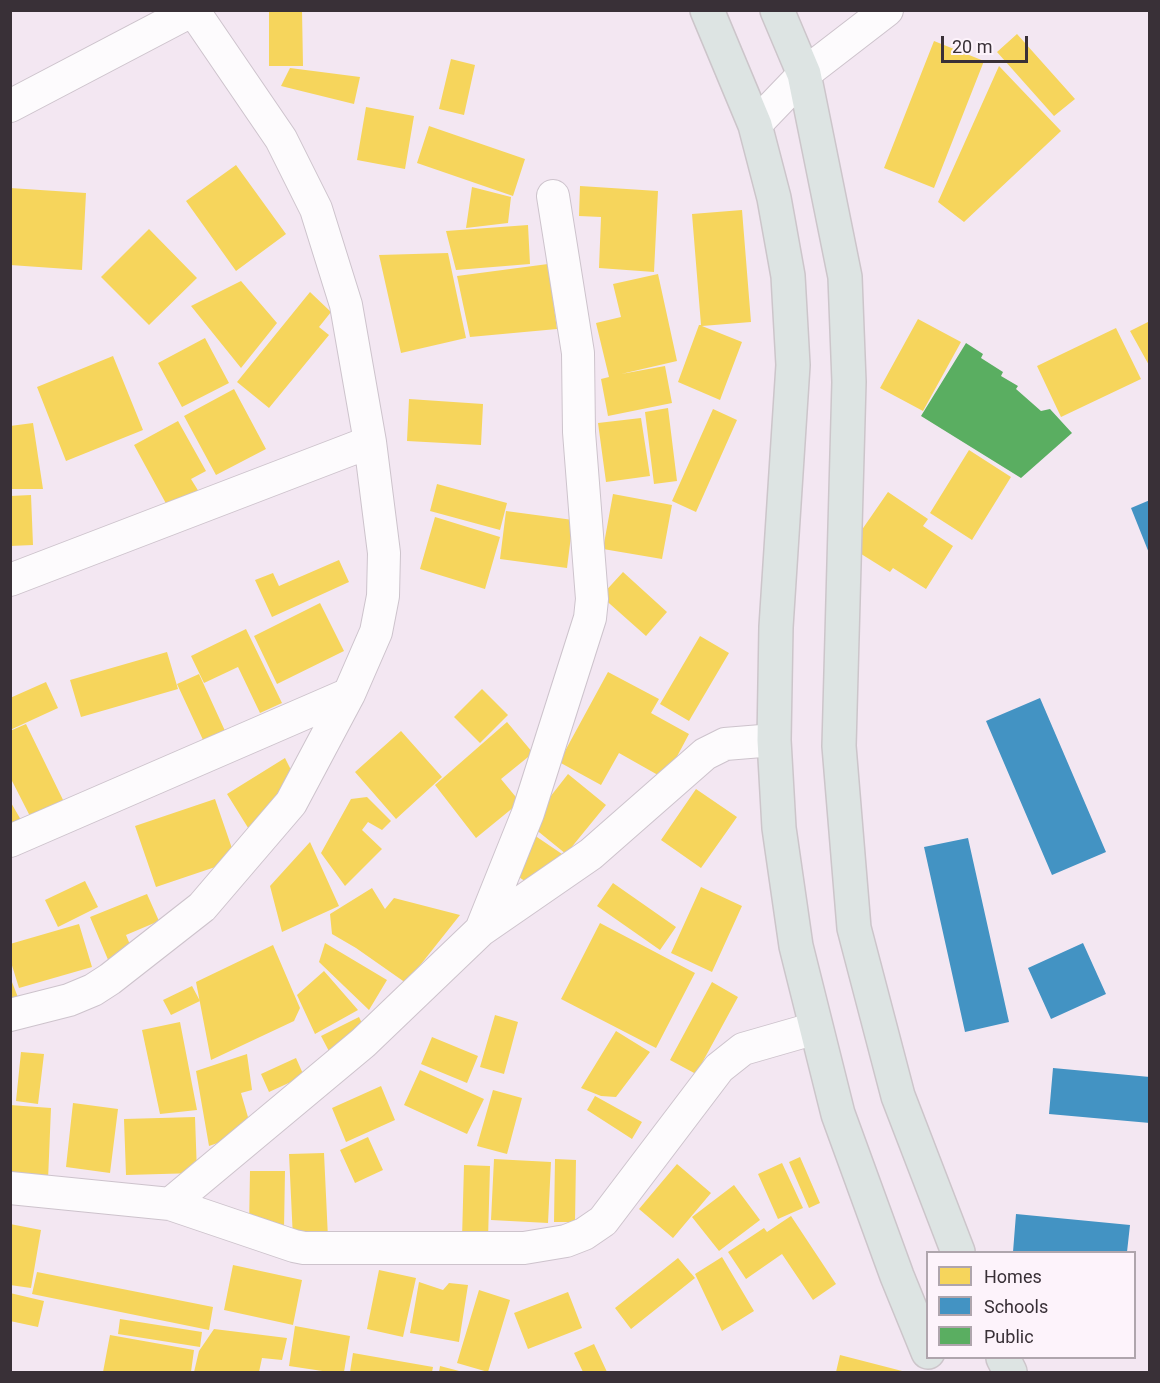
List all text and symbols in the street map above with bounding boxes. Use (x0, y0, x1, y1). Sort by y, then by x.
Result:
scale bar (944, 24, 1031, 62)
text: 20 m (952, 36, 992, 57)
legend (926, 1251, 1136, 1359)
text: Homes (984, 1266, 1042, 1287)
text: Schools (984, 1296, 1048, 1317)
text: Public (984, 1326, 1034, 1347)

